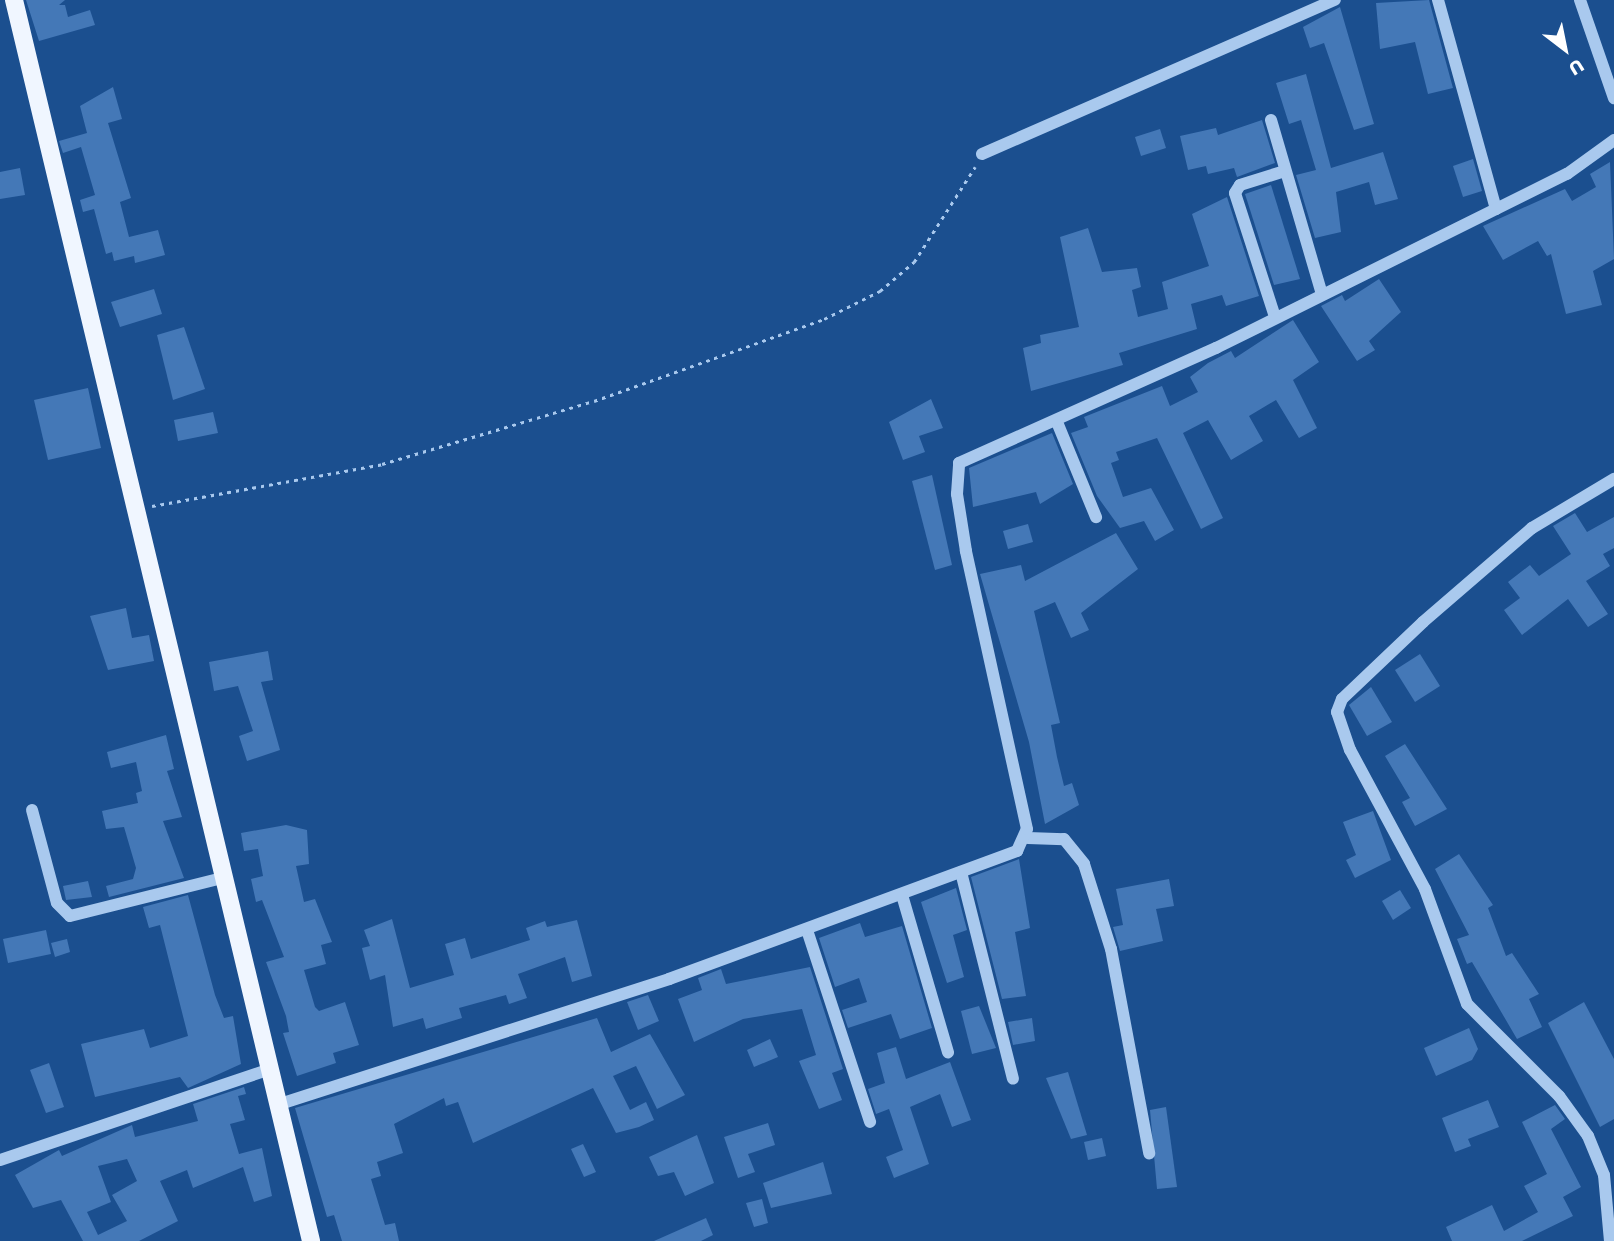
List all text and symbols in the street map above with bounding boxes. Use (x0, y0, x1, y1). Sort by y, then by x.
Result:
north arrow (1530, 14, 1600, 84)
text: U (1565, 54, 1588, 81)

